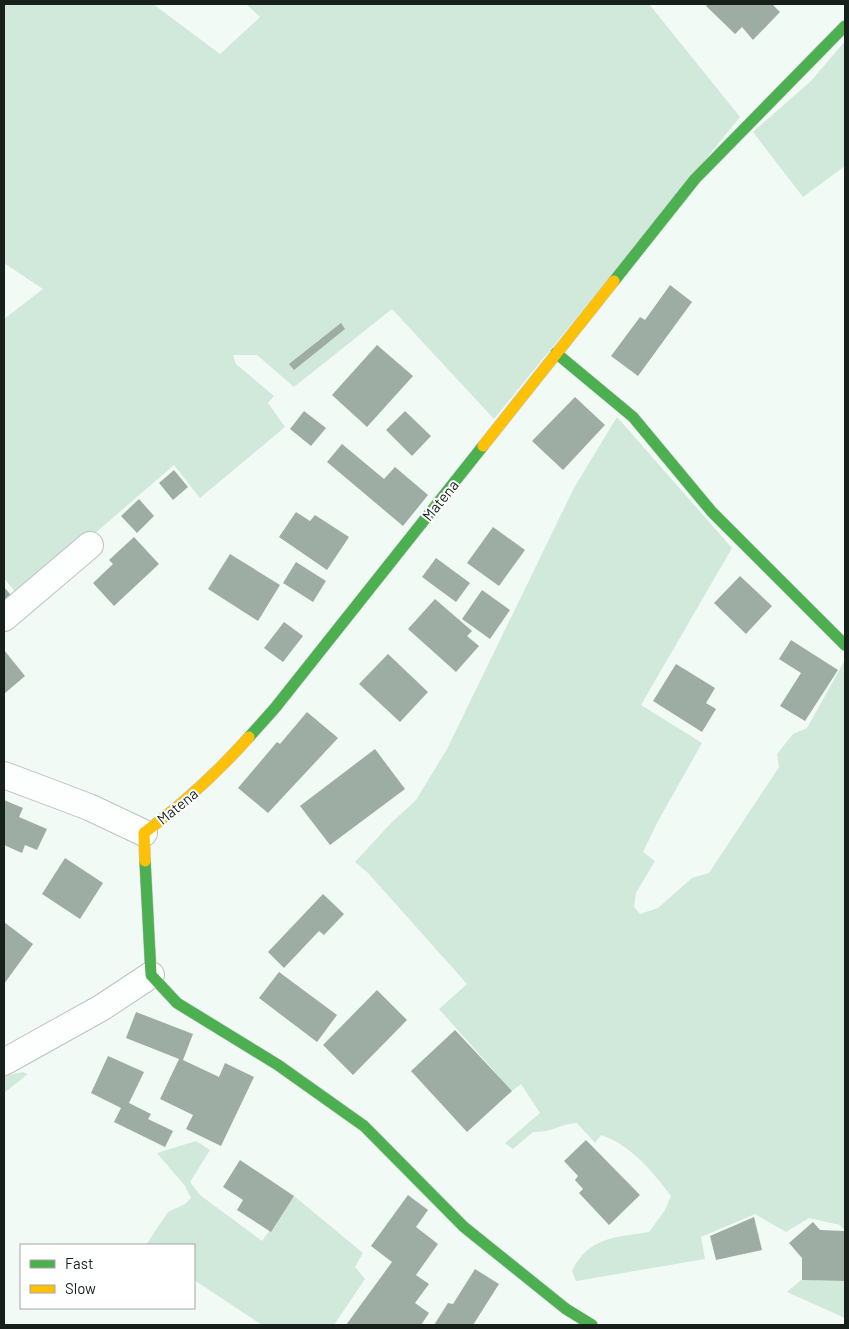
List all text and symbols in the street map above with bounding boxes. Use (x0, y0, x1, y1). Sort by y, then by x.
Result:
street label: Matena (418, 476, 462, 524)
street label: Matena (153, 784, 201, 828)
legend (20, 1244, 195, 1309)
text: Fast (65, 1254, 93, 1272)
text: Slow (65, 1279, 96, 1297)

